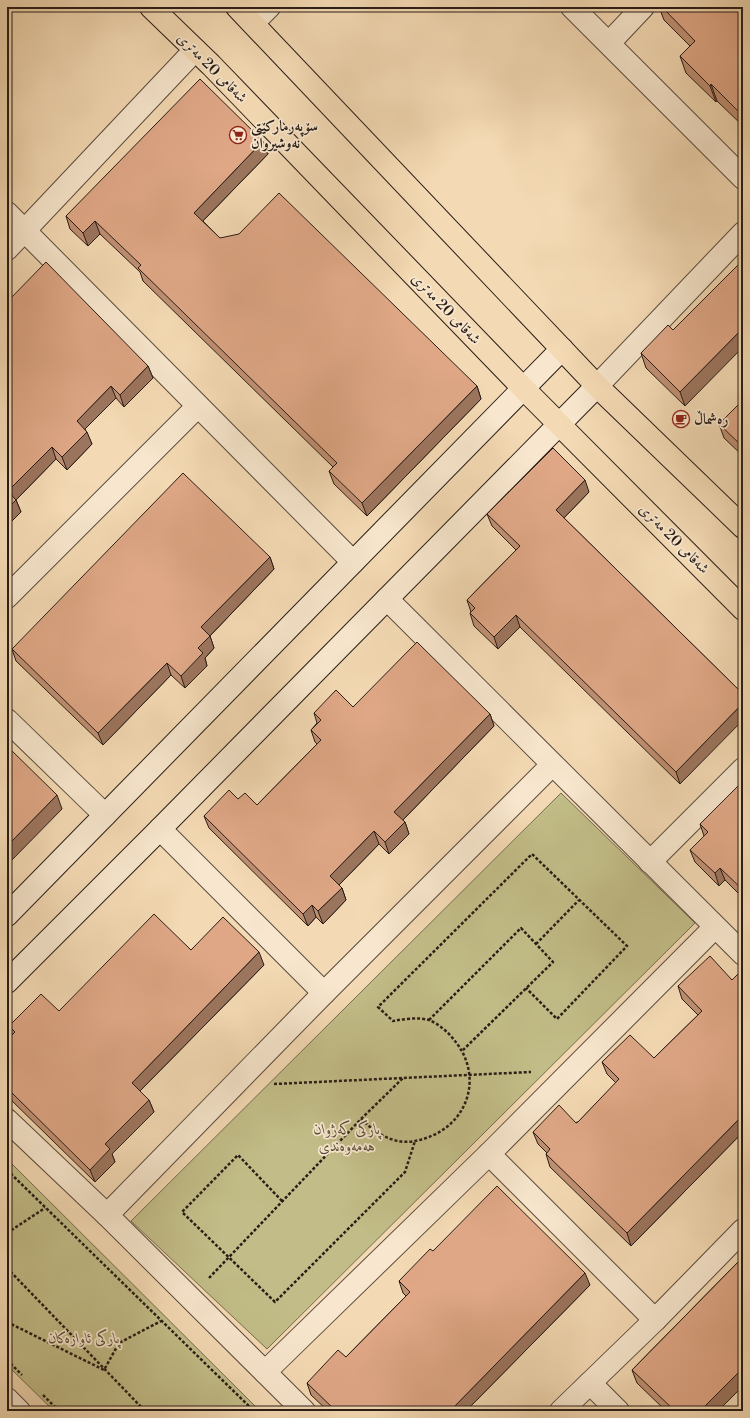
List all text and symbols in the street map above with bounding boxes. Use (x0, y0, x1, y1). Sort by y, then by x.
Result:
street label: شەقامی 20 مەتری (173, 29, 251, 107)
place label: سۆپەرمارکێتی نەوشیروان (251, 117, 318, 153)
supermarket icon: سۆپەرمارکێتی نەوشیروان (228, 125, 248, 145)
street label: شەقامی 20 مەتری (407, 269, 485, 349)
cafe icon: رەشماڵ (671, 409, 691, 429)
place label: رەشماڵ (694, 410, 728, 429)
street label: شەقامی 20 مەتری (635, 500, 713, 578)
park label: پارکی کەژوان هەمەوەندی (314, 1119, 382, 1156)
park label: پارکی ئاوارەکان (48, 1328, 121, 1349)

